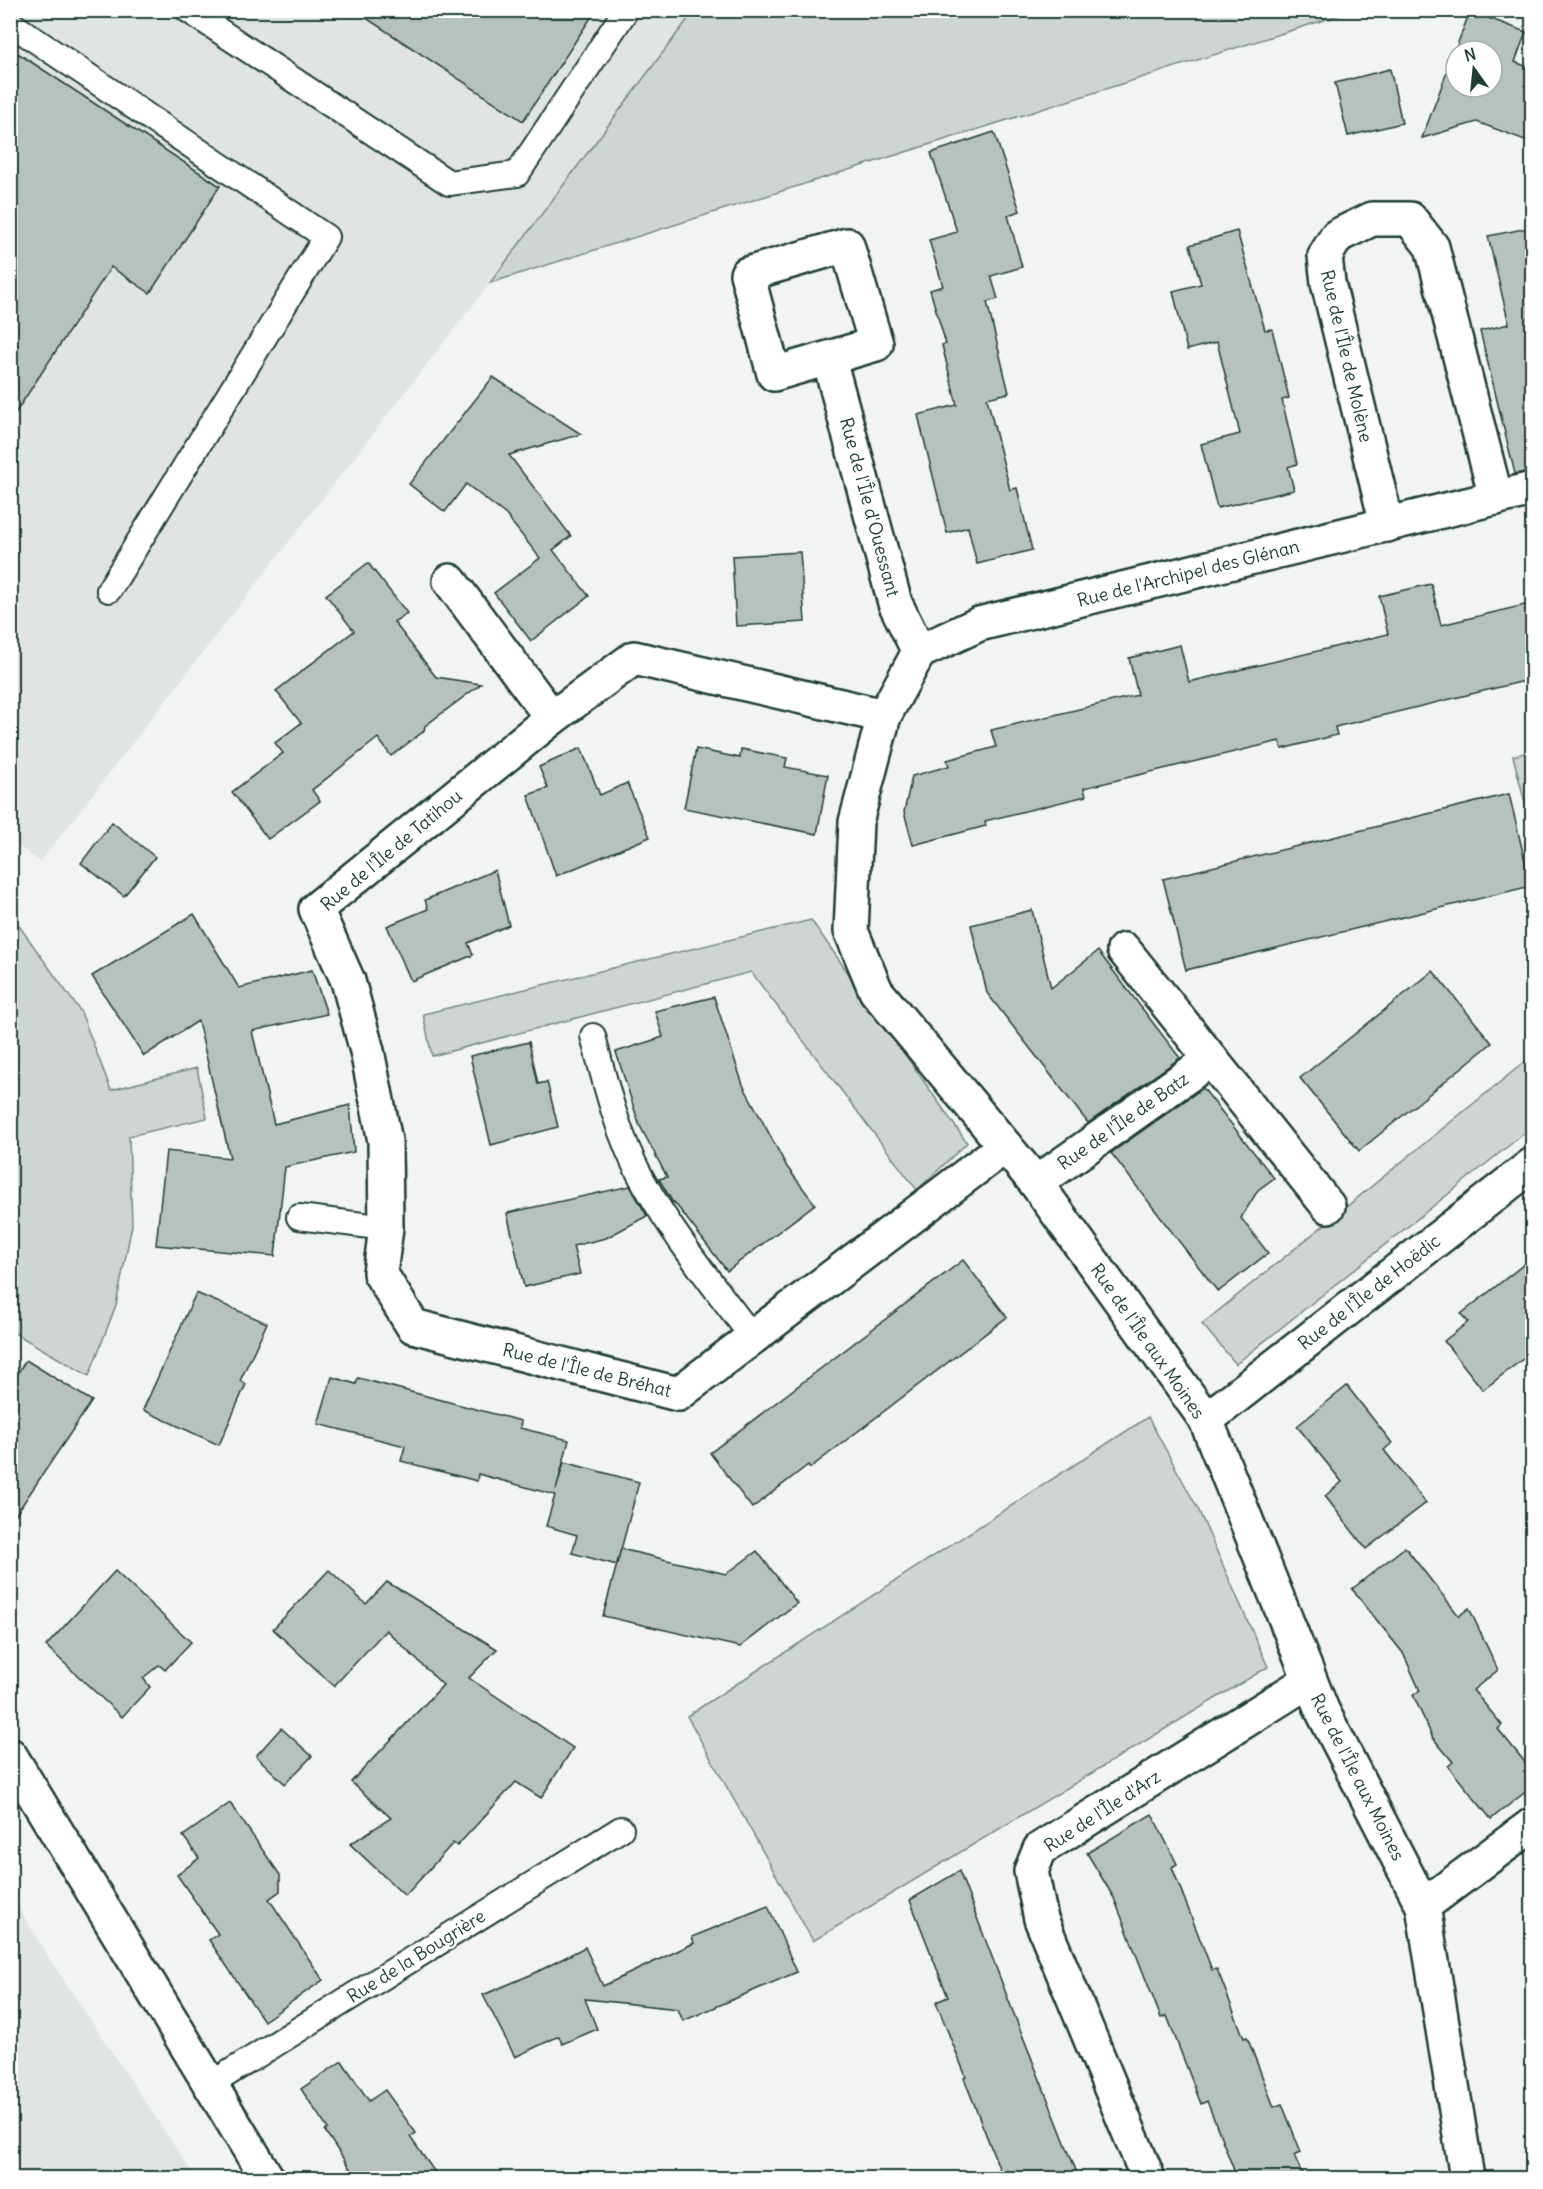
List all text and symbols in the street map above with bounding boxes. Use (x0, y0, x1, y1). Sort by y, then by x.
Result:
north arrow (1444, 39, 1504, 99)
text: N (1462, 43, 1478, 66)
street label: Rue de l'Île de Molène (1316, 267, 1378, 445)
street label: Rue de l'Île d'Ouessant (835, 415, 905, 599)
street label: Rue de l'Archipel des Glénan (1075, 534, 1301, 612)
street label: Rue de l'Île de Tatihou (316, 784, 466, 916)
street label: Rue de l'Île de Batz (1053, 1067, 1193, 1175)
street label: Rue de l'Île de Hoëdic (1293, 1229, 1445, 1355)
street label: Rue de l'Île aux Moines (1086, 1259, 1210, 1423)
street label: Rue de l'Île de Bréhat (500, 1338, 674, 1402)
street label: Rue de l'Île aux Moines (1306, 1690, 1410, 1864)
street label: Rue de l'Île d'Arz (1039, 1765, 1165, 1857)
street label: Rue de la Bougrière (343, 1904, 489, 2008)

